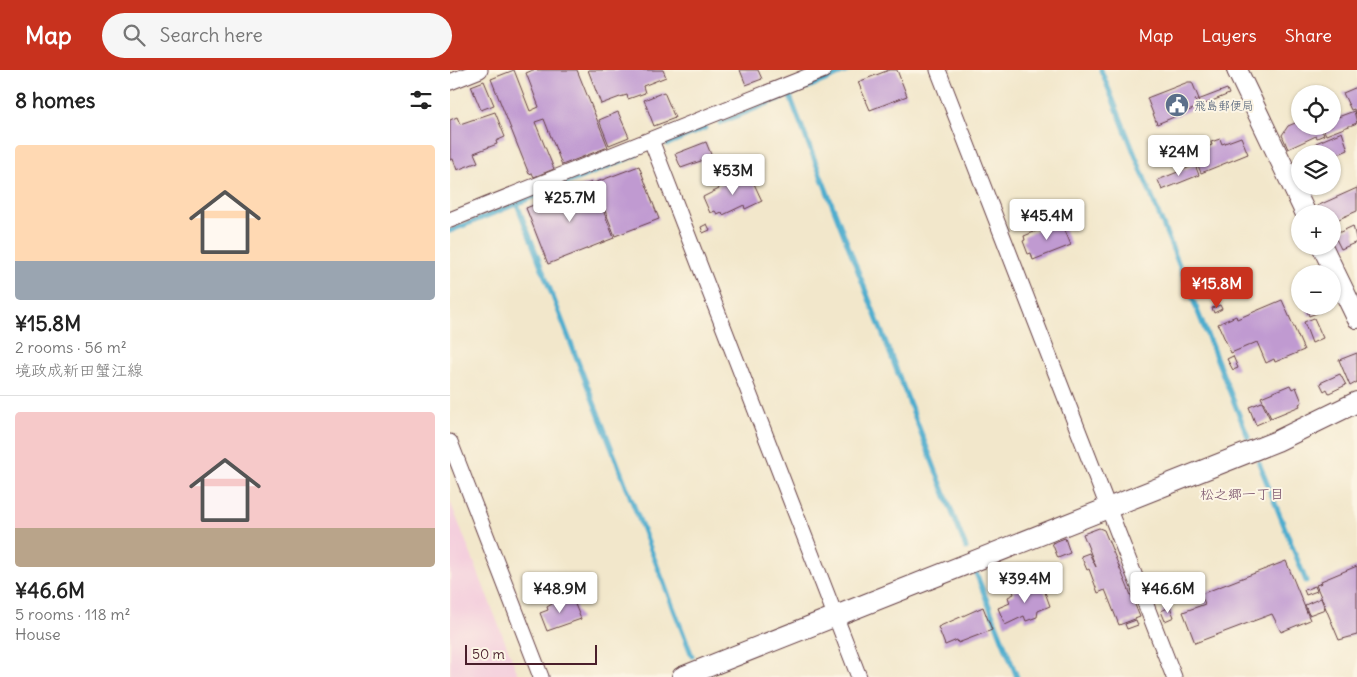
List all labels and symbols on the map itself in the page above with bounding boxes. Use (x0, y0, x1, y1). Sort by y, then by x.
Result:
public building icon: 飛島郵便局 (1164, 92, 1190, 118)
place label: 飛島郵便局 (1194, 98, 1254, 113)
pin: ¥24M (1149, 134, 1209, 177)
pin: ¥53M (703, 154, 763, 196)
pin: ¥25.7M (529, 180, 611, 223)
pin: ¥45.4M (1006, 198, 1088, 241)
pin: ¥15.8M (1176, 266, 1258, 309)
district label: 松之郷一丁目 (1200, 485, 1284, 503)
pin: ¥39.4M (984, 562, 1066, 604)
pin: ¥48.9M (519, 572, 601, 614)
pin: ¥46.6M (1127, 572, 1209, 614)
scale bar (465, 642, 598, 665)

